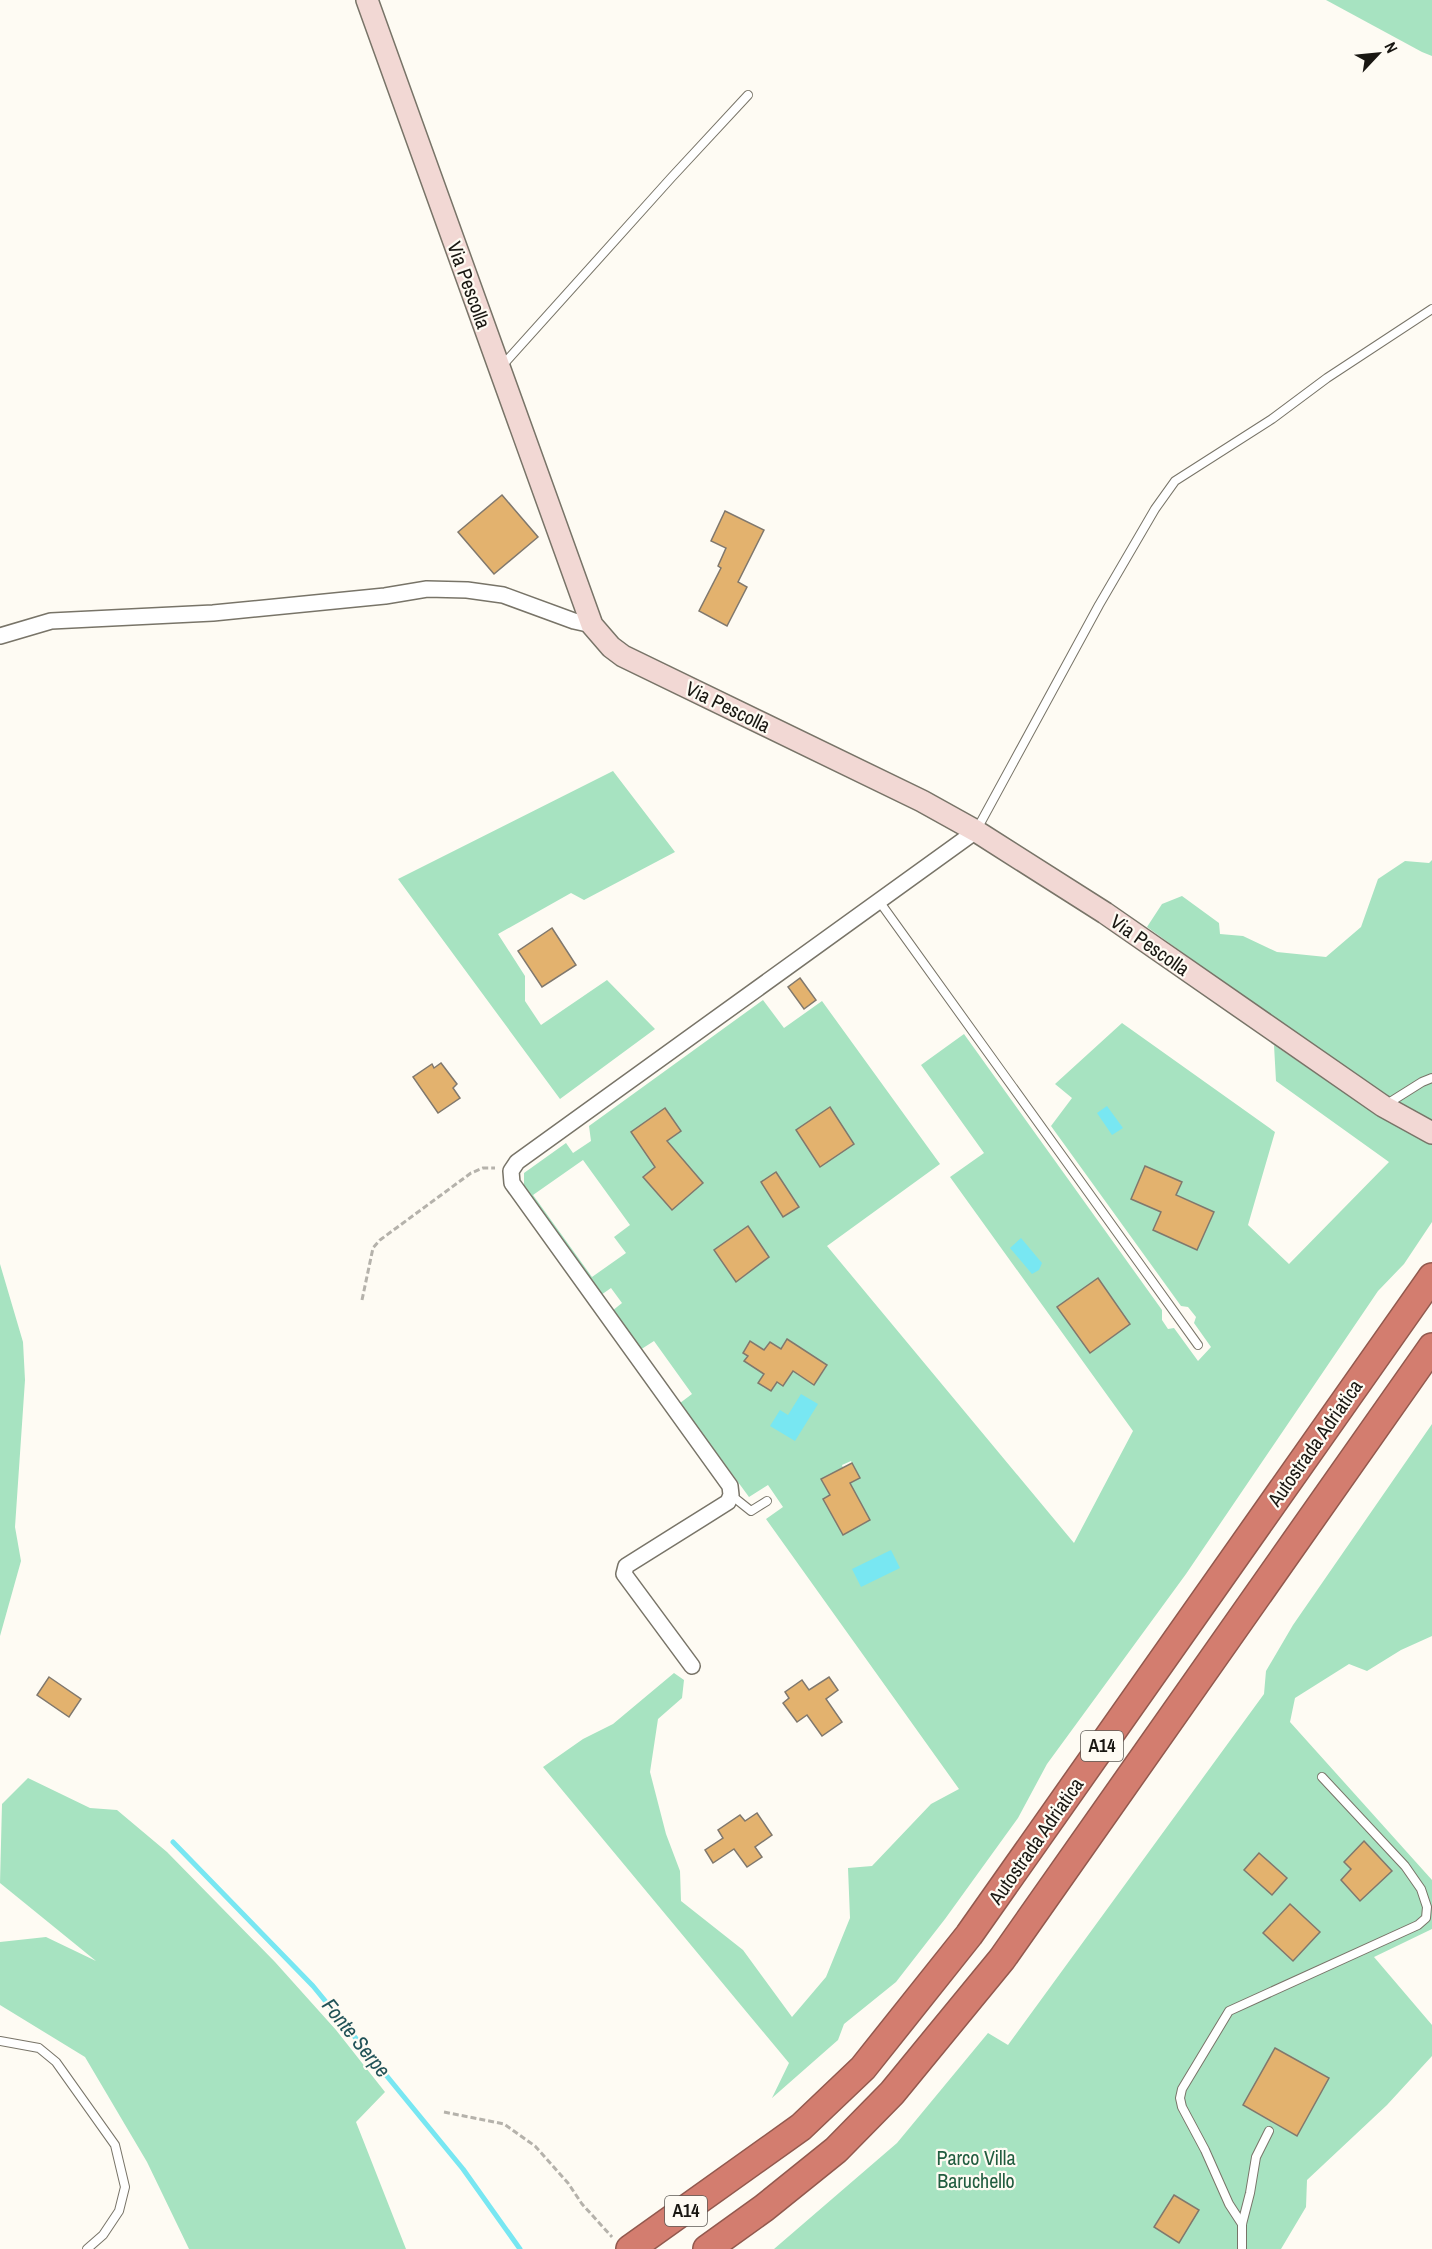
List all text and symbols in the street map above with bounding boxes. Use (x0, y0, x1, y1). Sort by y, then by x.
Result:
north arrow (1348, 24, 1408, 84)
text: N (1380, 38, 1403, 57)
street label: Via Pescolla (441, 238, 498, 332)
street label: Via Pescolla (681, 674, 775, 739)
street label: Via Pescolla (1105, 907, 1195, 982)
street label: Autostrada Adriatica (1260, 1374, 1368, 1512)
road number: A14 (1081, 1731, 1123, 1761)
street label: Autostrada Adriatica (981, 1772, 1089, 1910)
water label: Fonte Serpe (315, 1992, 397, 2083)
park label: Parco Villa Baruchello (936, 2144, 1016, 2194)
road number: A14 (665, 2196, 707, 2226)

